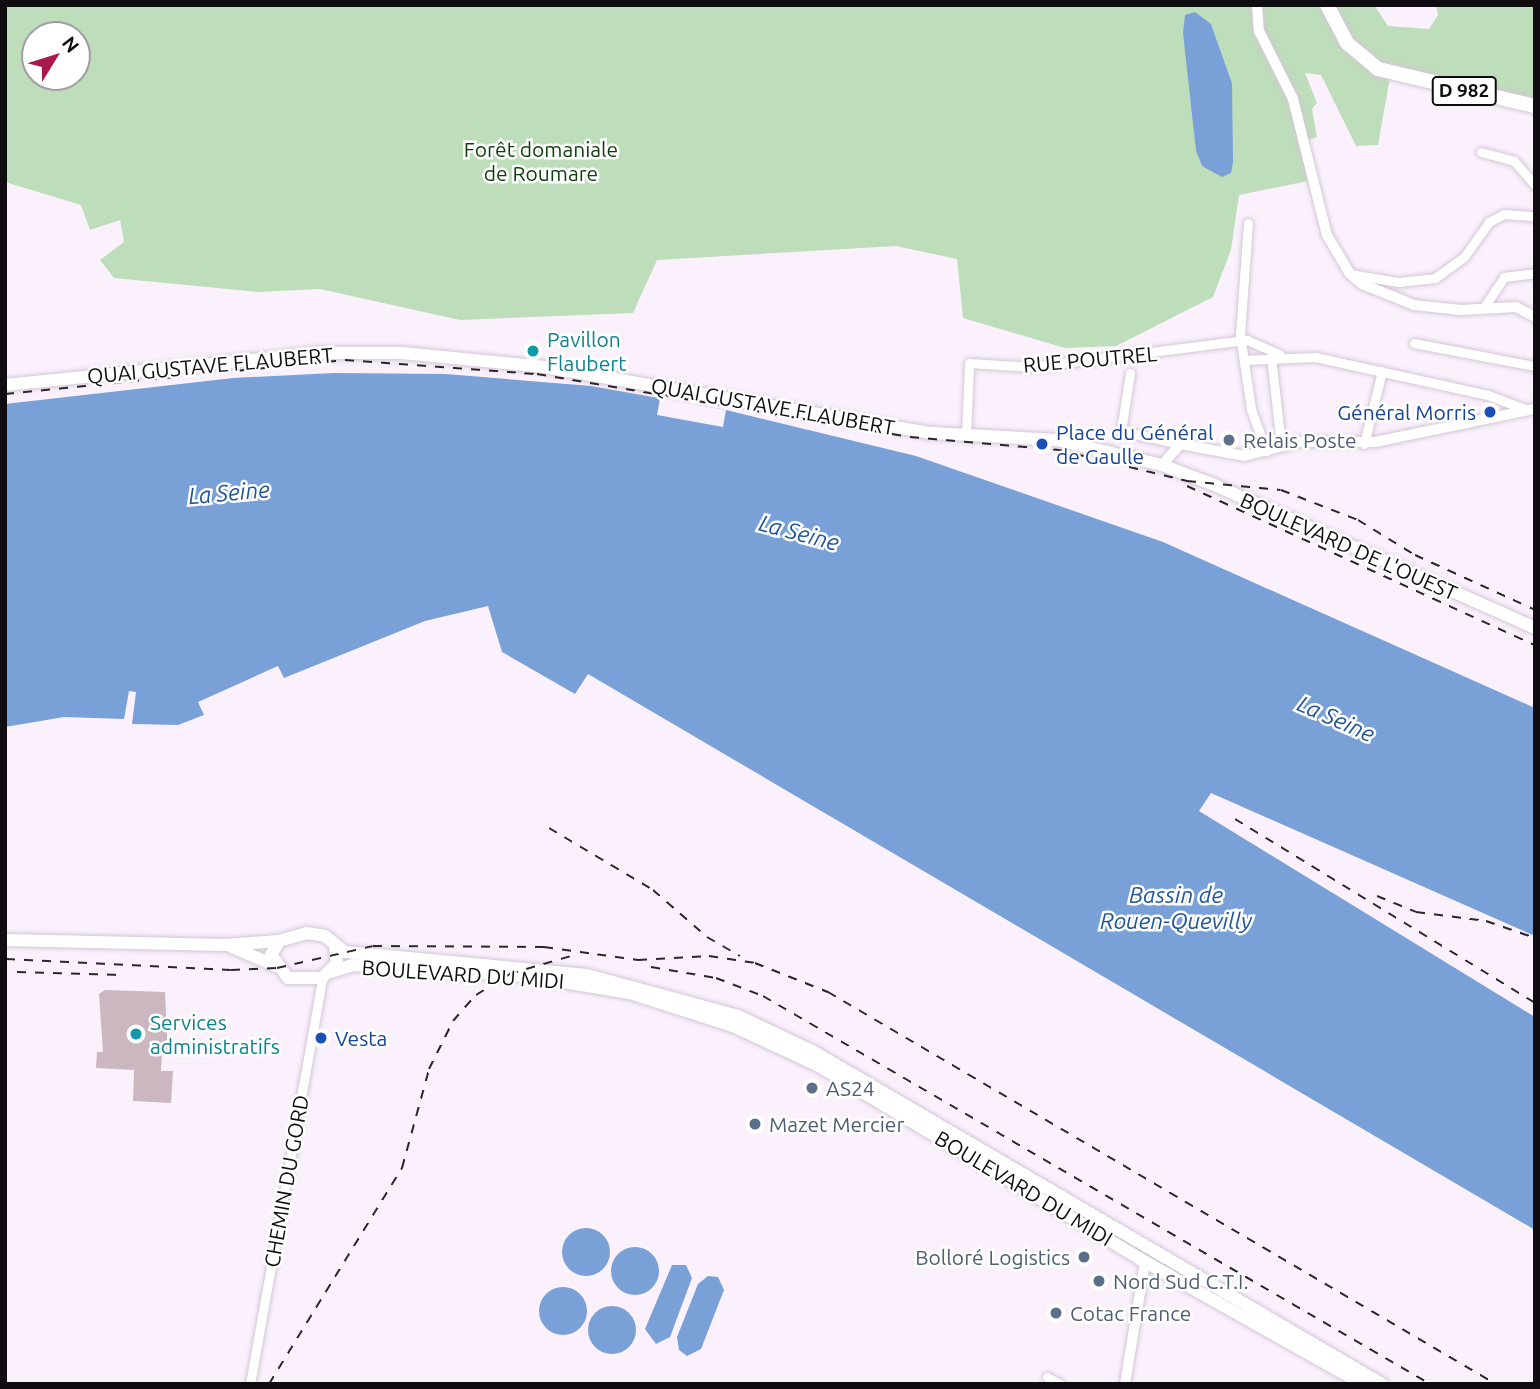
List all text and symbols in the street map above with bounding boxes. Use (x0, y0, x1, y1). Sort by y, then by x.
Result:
north arrow (21, 21, 91, 91)
text: N (58, 32, 84, 57)
road number: D 982 (1431, 76, 1497, 106)
park label: Forêt domaniale de Roumare (464, 136, 618, 186)
place label: Pavillon Flaubert (547, 326, 626, 376)
street label: RUE POUTREL (1022, 341, 1158, 377)
street label: QUAI GUSTAVE FLAUBERT (86, 342, 334, 388)
marker: Pavillon Flaubert (525, 343, 541, 359)
street label: QUAI GUSTAVE FLAUBERT (649, 372, 897, 440)
place label: Général Morris (1337, 399, 1476, 425)
marker: Général Morris (1482, 404, 1498, 420)
place label: Place du Général de Gaulle (1056, 419, 1213, 469)
place label: Relais Poste (1243, 427, 1357, 453)
marker: Relais Poste (1221, 432, 1237, 448)
marker: Place du Général de Gaulle (1034, 436, 1050, 452)
water label: La Seine (187, 476, 271, 510)
street label: BOULEVARD DE L'OUEST (1237, 487, 1461, 605)
water label: La Seine (756, 509, 842, 557)
water label: La Seine (1293, 690, 1379, 748)
water label: Bassin de Rouen-Quevilly (1100, 881, 1252, 935)
street label: BOULEVARD DU MIDI (361, 954, 565, 994)
place label: Services administratifs (150, 1009, 280, 1059)
place label: Vesta (335, 1025, 387, 1051)
marker: Services administratifs (128, 1026, 144, 1042)
marker: Vesta (313, 1030, 329, 1046)
place label: AS24 (826, 1075, 875, 1101)
marker: AS24 (804, 1080, 820, 1096)
street label: CHEMIN DU GORD (258, 1093, 314, 1269)
place label: Mazet Mercier (769, 1111, 904, 1137)
marker: Mazet Mercier (747, 1116, 763, 1132)
street label: BOULEVARD DU MIDI (931, 1125, 1117, 1251)
place label: Bolloré Logistics (915, 1244, 1070, 1270)
marker: Bolloré Logistics (1076, 1249, 1092, 1265)
place label: Nord Sud C.T.I. (1113, 1268, 1249, 1294)
marker: Nord Sud C.T.I. (1091, 1273, 1107, 1289)
place label: Cotac France (1070, 1300, 1191, 1326)
marker: Cotac France (1048, 1305, 1064, 1321)

